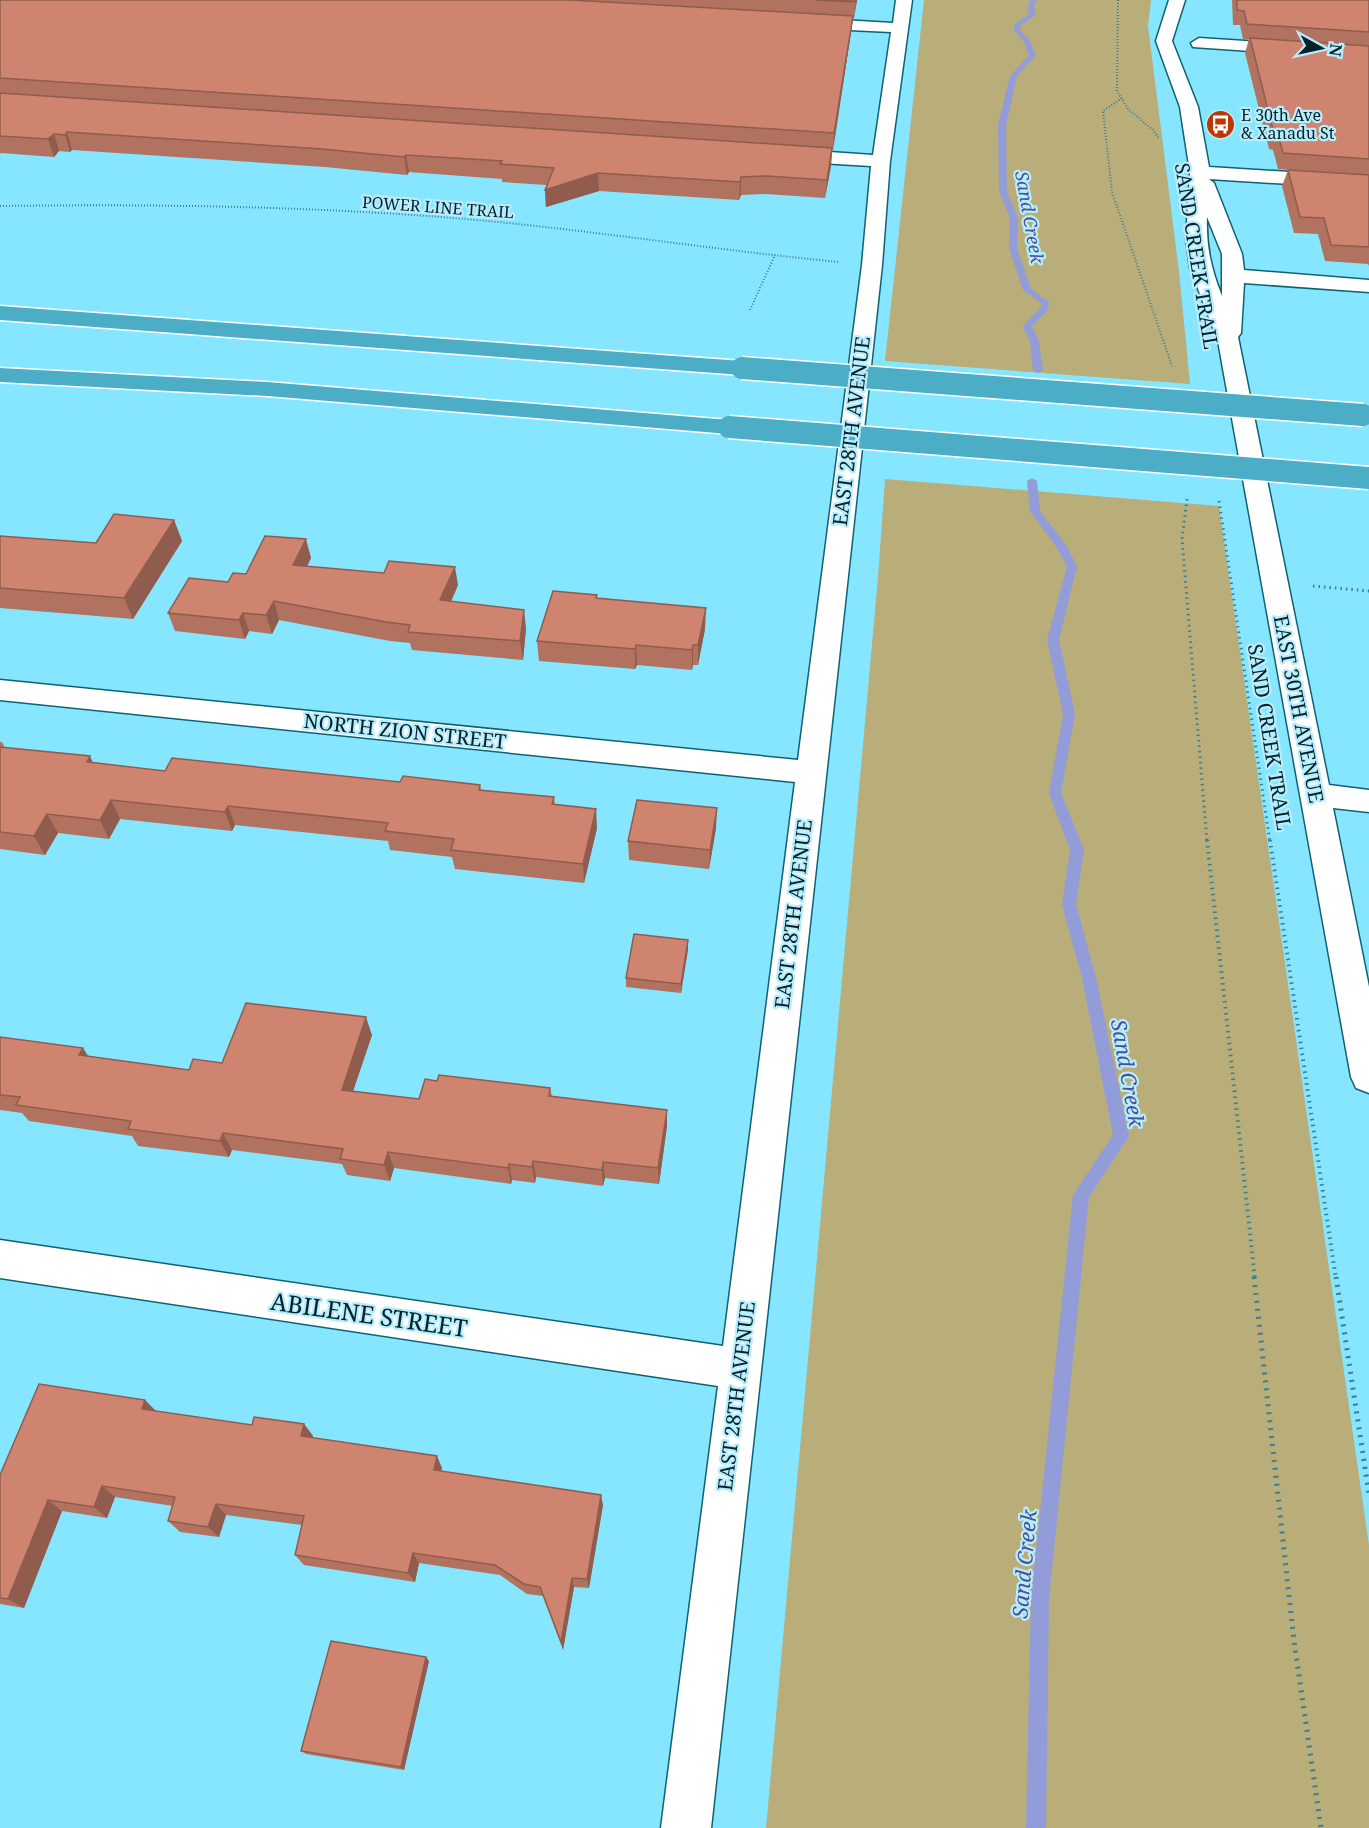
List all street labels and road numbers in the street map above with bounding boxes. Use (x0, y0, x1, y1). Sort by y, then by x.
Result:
street label: SAND CREEK TRAIL (1169, 161, 1225, 351)
street label: POWER LINE TRAIL (361, 191, 515, 223)
street label: EAST 28TH AVENUE (826, 335, 876, 527)
street label: EAST 30TH AVENUE (1268, 613, 1330, 805)
street label: SAND CREEK TRAIL (1242, 642, 1298, 832)
street label: NORTH ZION STREET (302, 707, 508, 755)
street label: EAST 28TH AVENUE (768, 818, 818, 1010)
street label: ABILENE STREET (268, 1284, 470, 1344)
street label: EAST 28TH AVENUE (711, 1300, 761, 1492)

